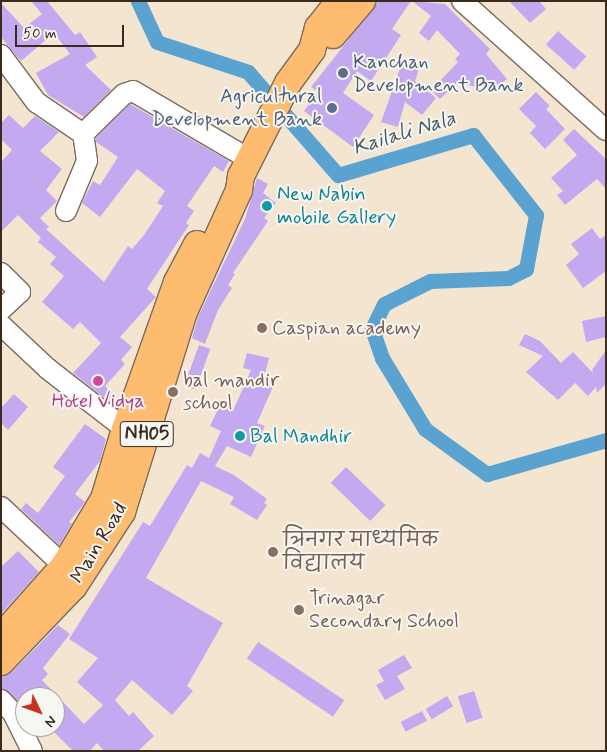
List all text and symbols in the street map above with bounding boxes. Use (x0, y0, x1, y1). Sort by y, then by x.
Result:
scale bar (18, 15, 126, 47)
text: 50 m (23, 24, 57, 44)
place label: Kanchan Development Bank (353, 50, 519, 97)
marker: Kanchan Development Bank (337, 67, 349, 79)
place label: Agricultural Development Bank (156, 84, 322, 131)
marker: Agricultural Development Bank (326, 102, 338, 114)
water label: Kailali Nala (349, 105, 459, 161)
place label: New Nabin mobile Gallery (277, 183, 396, 230)
marker: New Nabin mobile Gallery (261, 200, 273, 212)
place label: Caspian academy (272, 316, 425, 340)
marker: Caspian academy (256, 322, 268, 334)
place label: bal mandir school (183, 369, 275, 416)
marker: Hotel Vidya (92, 375, 104, 387)
marker: bal mandir school (167, 386, 179, 398)
place label: Hotel Vidya (52, 389, 144, 413)
road number: NH05 (120, 418, 174, 450)
place label: Bal Mandhir (250, 424, 356, 448)
marker: Bal Mandhir (234, 430, 246, 442)
street label: Main Road (66, 499, 132, 587)
place label: त्रिनगर माध्यमिक विद्यालय (283, 528, 438, 575)
marker: त्रिनगर माध्यमिक विद्यालय (267, 546, 279, 558)
place label: Trinagar Secondary School (309, 586, 459, 633)
marker: Trinagar Secondary School (293, 604, 305, 616)
north arrow (15, 687, 65, 737)
text: N (41, 712, 60, 731)

